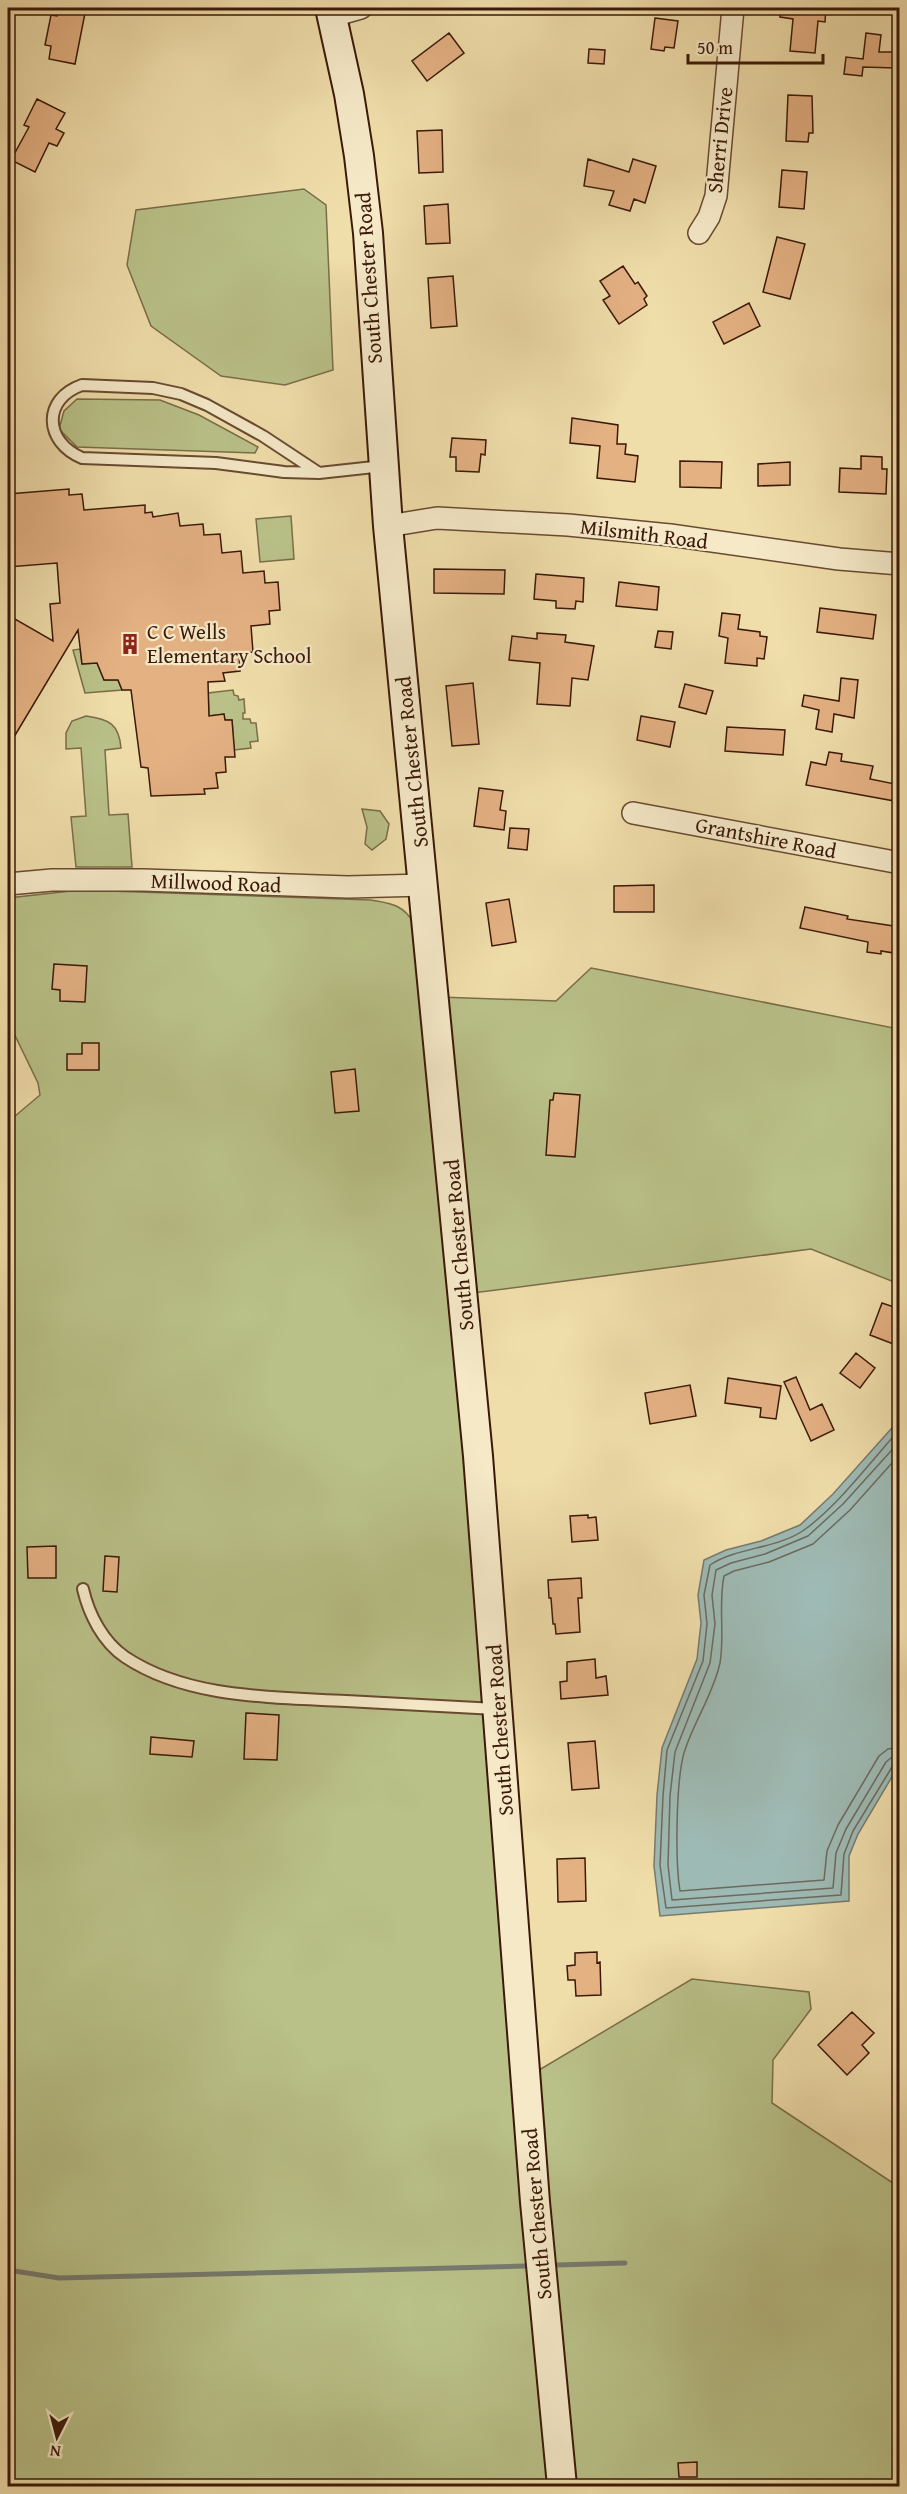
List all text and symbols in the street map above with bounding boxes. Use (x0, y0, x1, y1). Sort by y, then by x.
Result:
scale bar (688, 27, 823, 65)
text: 50 m (697, 34, 733, 61)
street label: Sherri Drive (699, 85, 741, 195)
street label: South Chester Road (347, 190, 390, 365)
street label: Milsmith Road (579, 510, 710, 557)
place label: C C Wells Elementary School (147, 616, 312, 671)
building icon: C C Wells Elementary School (118, 632, 142, 656)
street label: South Chester Road (387, 674, 436, 849)
street label: Grantshire Road (693, 809, 840, 866)
street label: Millwood Road (150, 865, 283, 900)
street label: South Chester Road (435, 1157, 481, 1332)
street label: South Chester Road (478, 1642, 521, 1817)
street label: South Chester Road (513, 2126, 559, 2301)
north arrow (27, 2407, 87, 2467)
text: N (49, 2439, 62, 2464)

